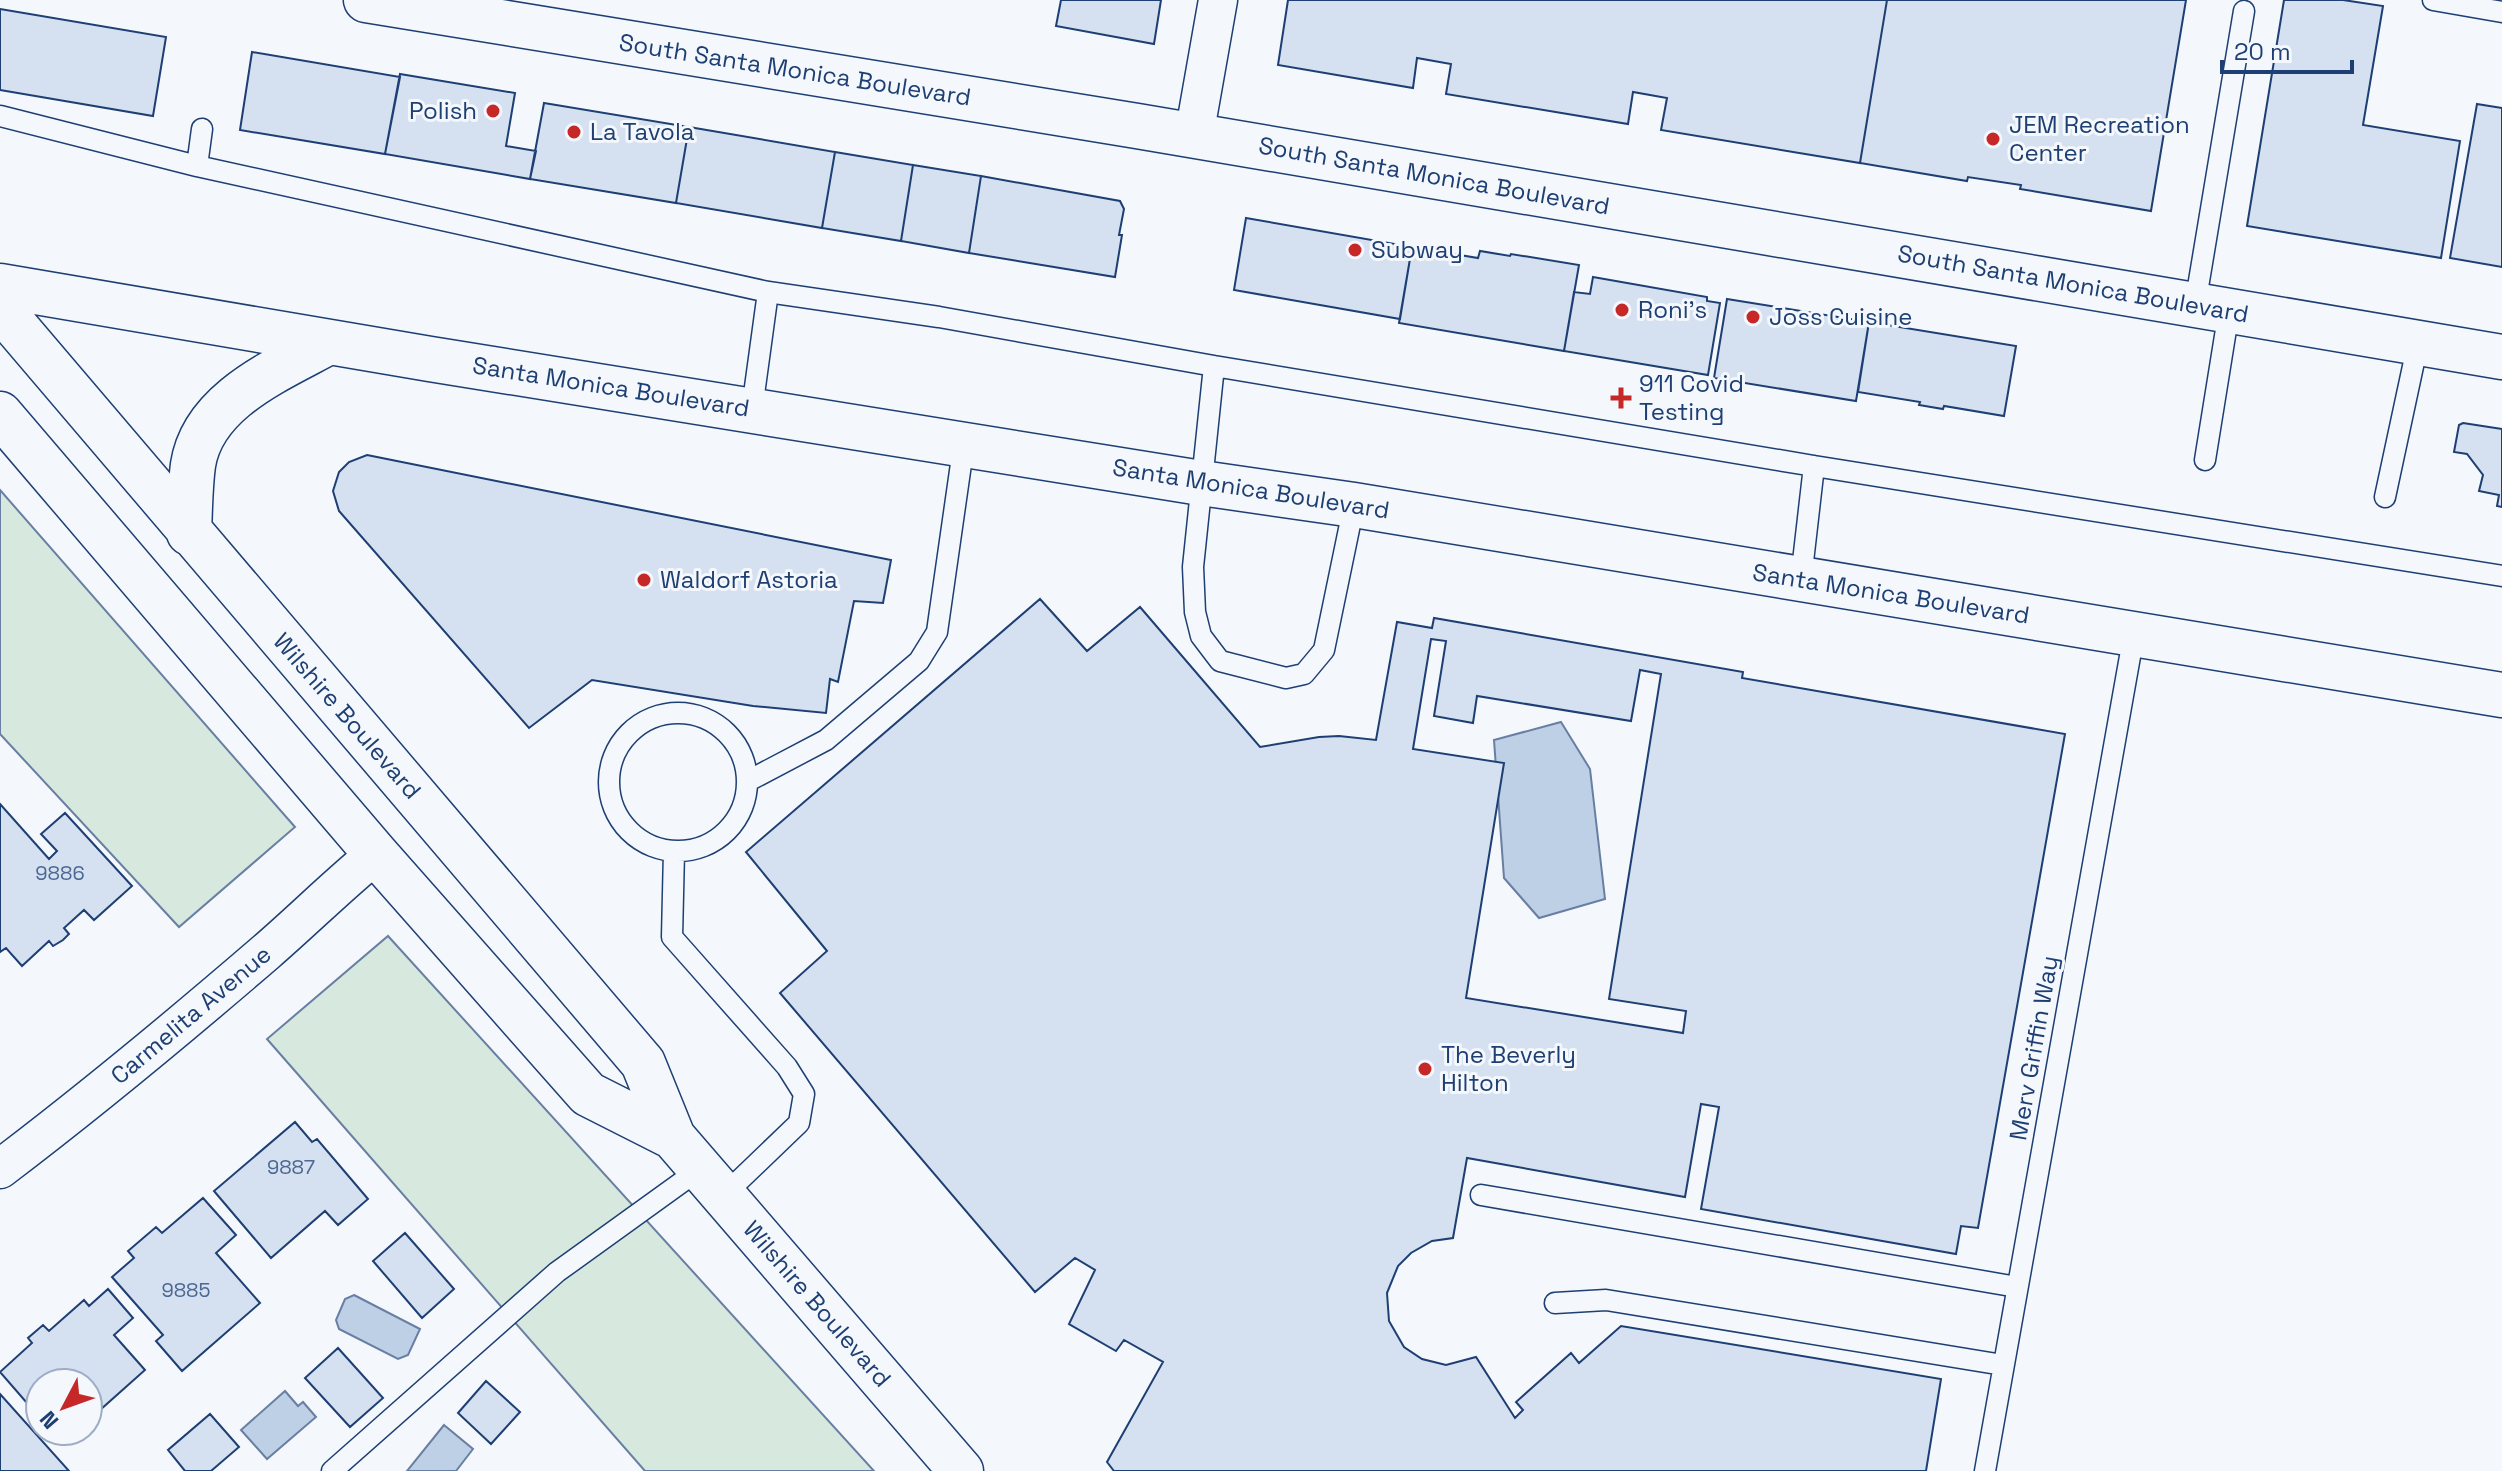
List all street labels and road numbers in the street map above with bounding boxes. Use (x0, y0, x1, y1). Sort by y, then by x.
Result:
street label: South Santa Monica Boulevard (617, 26, 973, 113)
street label: South Santa Monica Boulevard (1256, 129, 1612, 222)
street label: South Santa Monica Boulevard (1895, 237, 2251, 330)
street label: Santa Monica Boulevard (471, 349, 752, 424)
street label: Santa Monica Boulevard (1111, 451, 1392, 526)
street label: Santa Monica Boulevard (1751, 556, 2032, 631)
street label: Wilshire Boulevard (267, 626, 428, 805)
street label: Carmelita Avenue (104, 938, 277, 1091)
street label: Merv Griffin Way (2002, 953, 2065, 1143)
street label: Wilshire Boulevard (737, 1214, 898, 1393)

